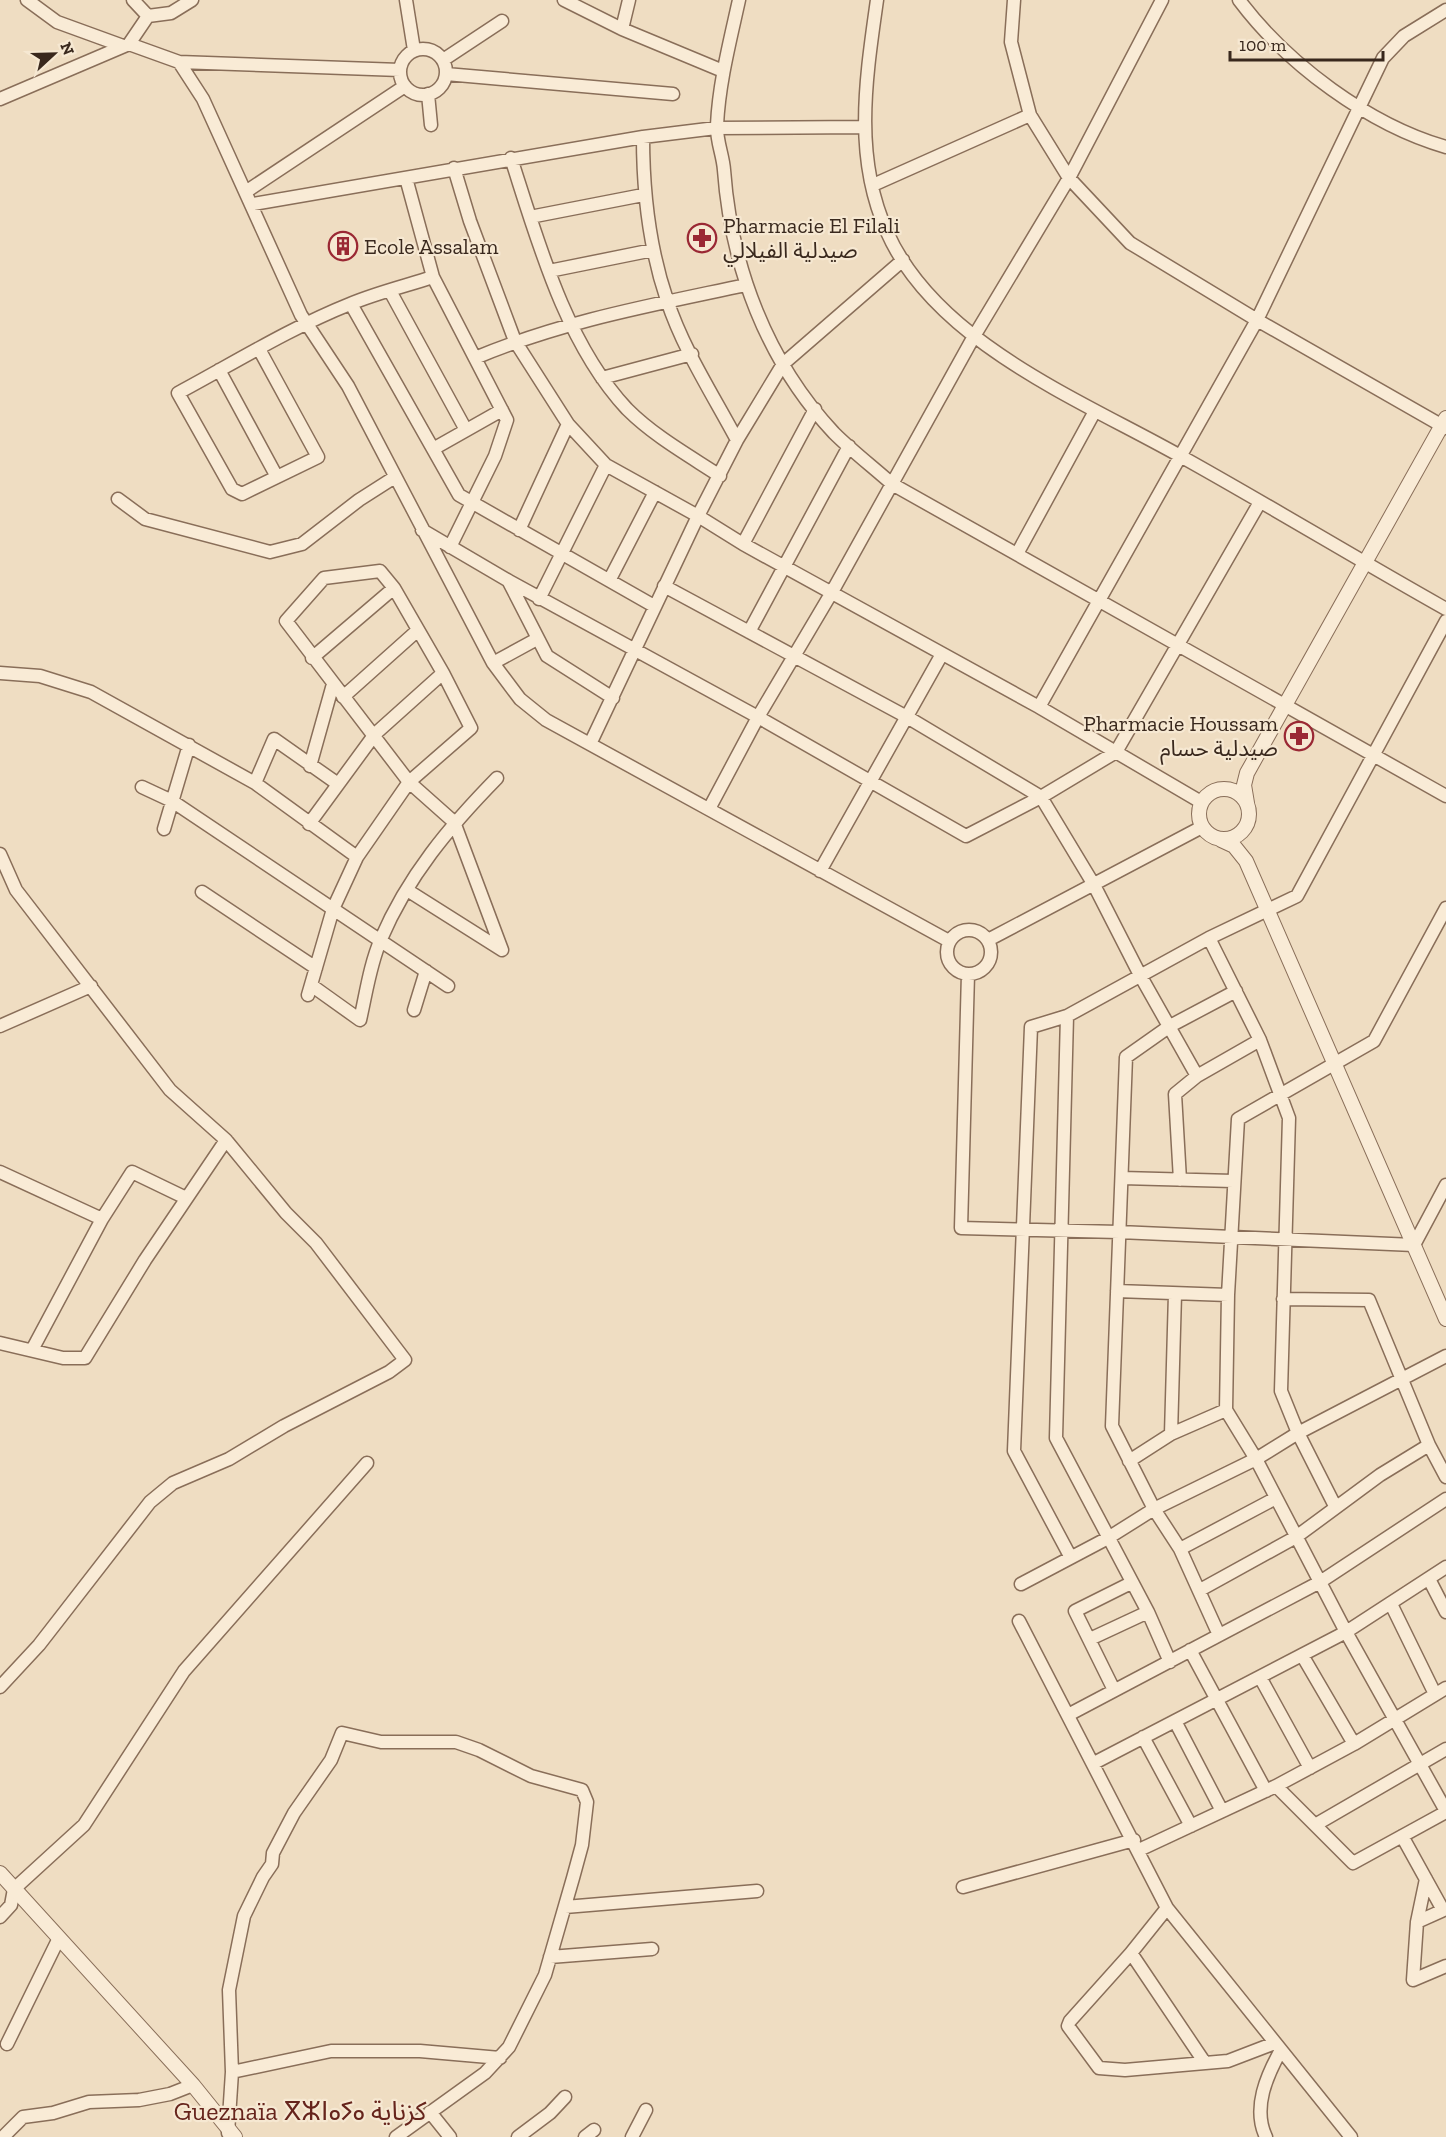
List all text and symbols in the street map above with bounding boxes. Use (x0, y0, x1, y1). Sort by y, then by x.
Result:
north arrow (24, 24, 84, 84)
scale bar (1230, 24, 1383, 62)
text: 100 m (1239, 34, 1287, 56)
text: N (56, 39, 79, 58)
place label: Pharmacie El Filali صيدلية الفيلالي (723, 212, 900, 267)
pharmacy icon: Pharmacie El Filali صيدلية الفيلالي (686, 222, 718, 254)
building icon: Ecole Assalam (327, 230, 359, 262)
place label: Ecole Assalam (364, 233, 499, 260)
place label: Pharmacie Houssam صيدلية حسام (1083, 710, 1278, 765)
pharmacy icon: Pharmacie Houssam صيدلية حسام (1283, 720, 1315, 752)
district label: Gueznaïa ⴳⵣⵏⴰⵢⴰ كزناية (174, 2095, 427, 2127)

